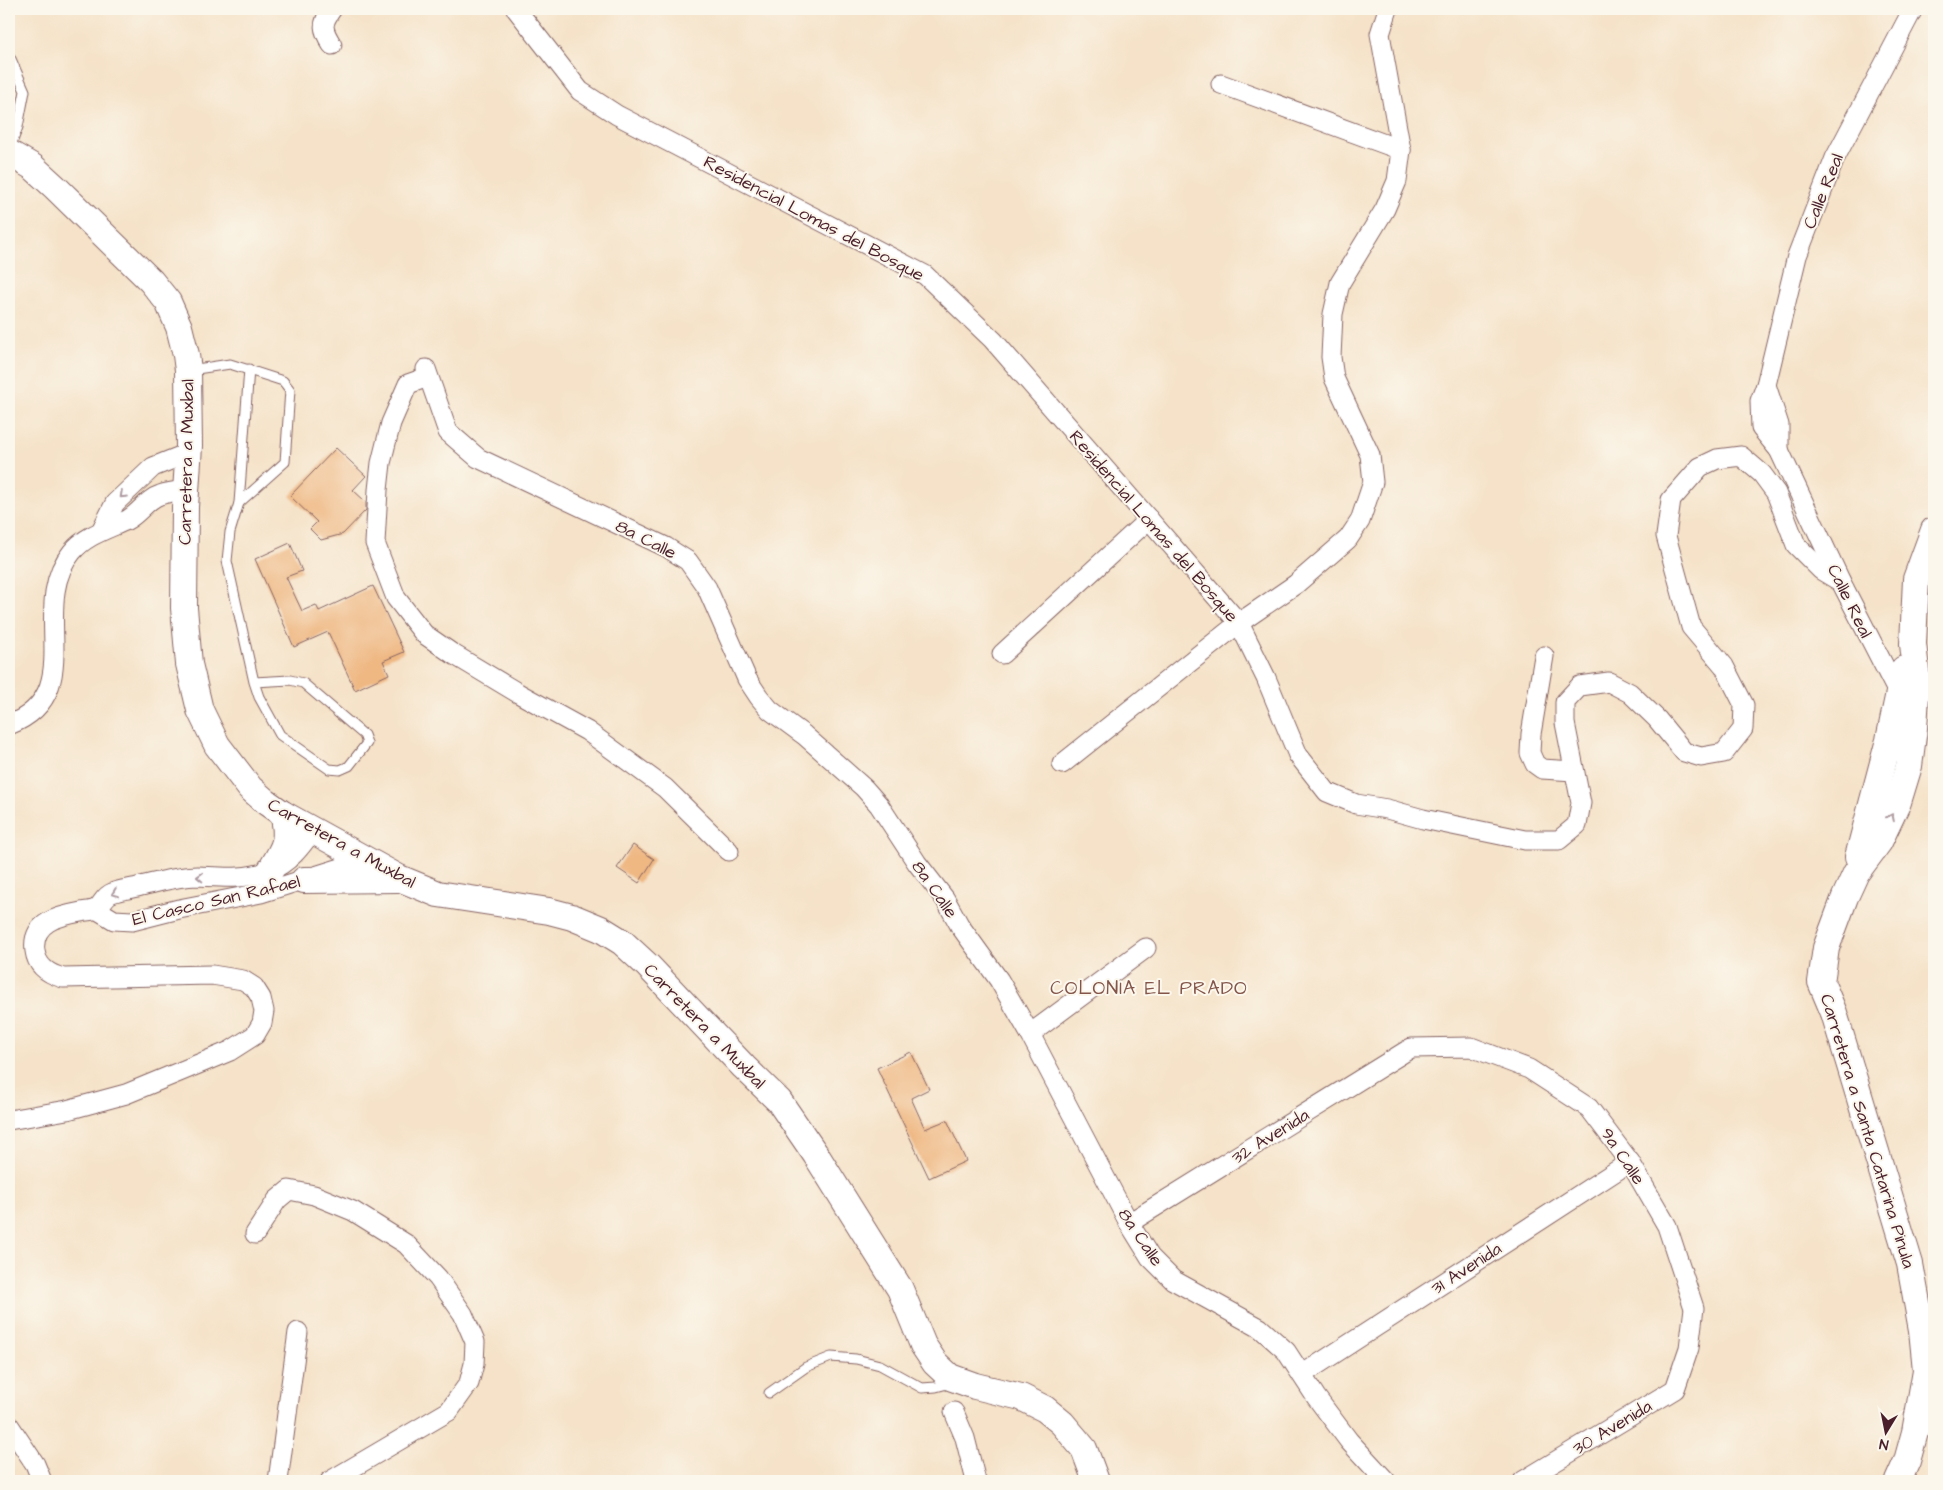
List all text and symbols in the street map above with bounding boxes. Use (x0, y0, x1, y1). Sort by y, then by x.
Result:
street label: Residencial Lomas del Bosque (699, 149, 929, 288)
street label: Calle Real (1797, 150, 1850, 233)
street label: Carretera a Muxbal (173, 379, 200, 545)
street label: Residencial Lomas del Bosque (1063, 425, 1244, 628)
one-way arrow (120, 489, 129, 498)
street label: 8a Calle (611, 513, 681, 566)
street label: Calle Real (1821, 560, 1878, 642)
street label: Carretera a Muxbal (263, 792, 420, 895)
one-way arrow (1885, 813, 1895, 822)
street label: 8a Calle (906, 855, 964, 923)
street label: El Casco San Rafael (130, 869, 303, 932)
one-way arrow (195, 871, 203, 882)
one-way arrow (111, 886, 120, 897)
street label: Carretera a Muxbal (638, 958, 771, 1095)
district label: COLONIA EL PRADO (1050, 975, 1248, 1002)
street label: Carretera a Santa Catarina Pinula (1814, 991, 1921, 1271)
street label: 32 Avenida (1227, 1103, 1314, 1170)
street label: 9a Calle (1594, 1123, 1651, 1190)
street label: 8a Calle (1112, 1203, 1169, 1272)
street label: 31 Avenida (1426, 1236, 1506, 1301)
street label: 30 Avenida (1568, 1394, 1657, 1461)
north arrow (1860, 1408, 1910, 1458)
text: N (1878, 1433, 1890, 1454)

